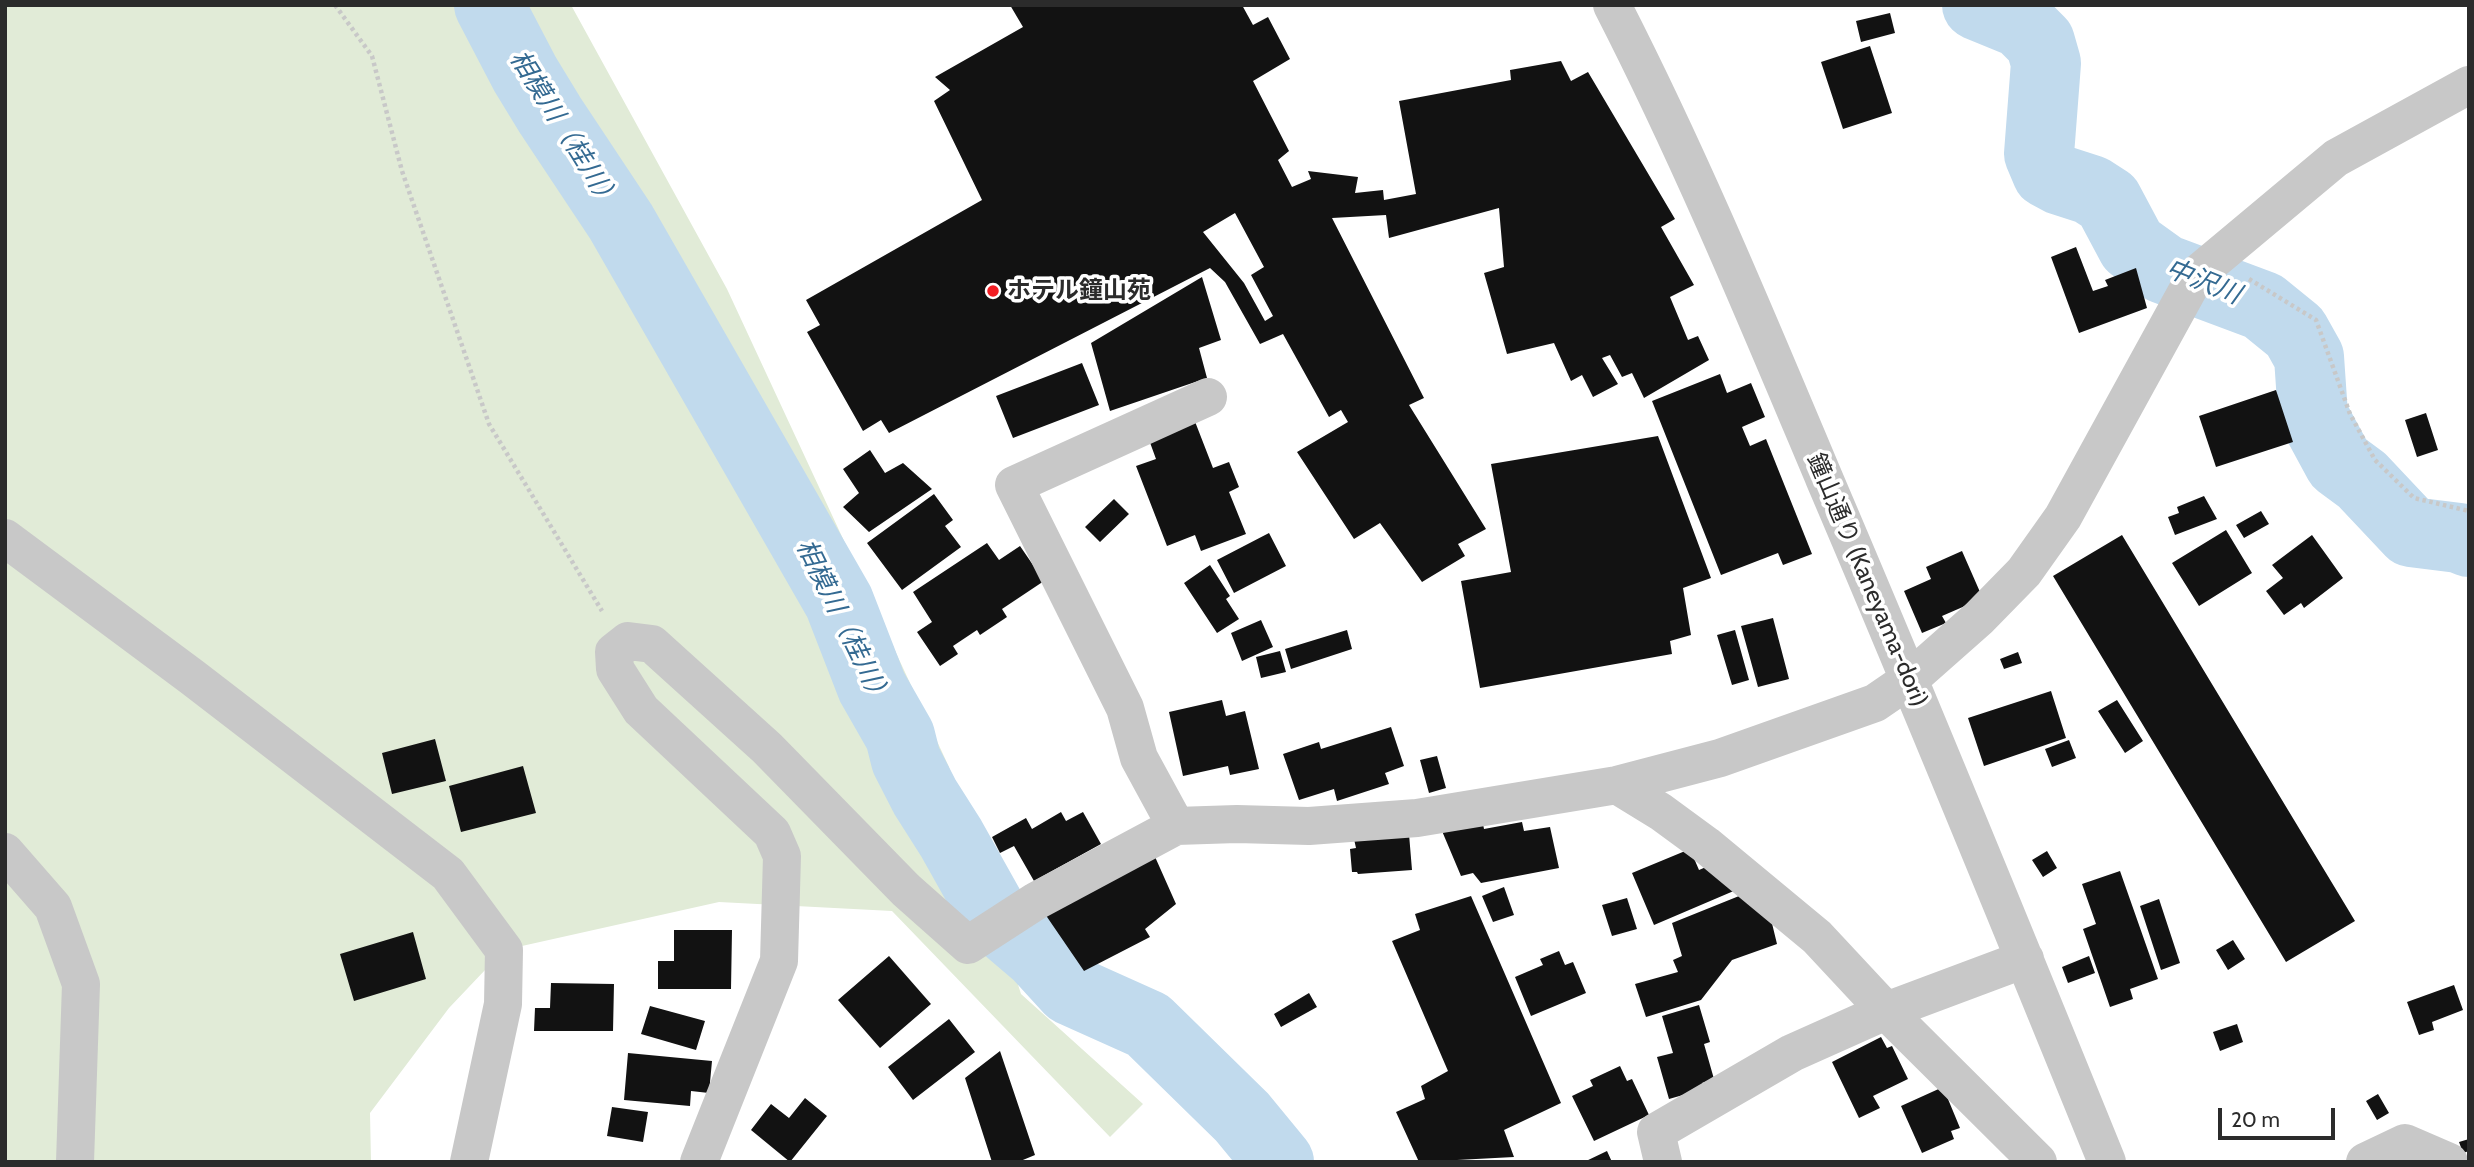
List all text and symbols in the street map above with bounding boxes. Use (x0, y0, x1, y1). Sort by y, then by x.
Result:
water label: 相模川（桂川） (503, 45, 625, 215)
water label: 中沢川 (2161, 253, 2245, 311)
place label: ホテル鐘山苑 (1007, 277, 1151, 305)
marker: ホテル鐘山苑 (985, 283, 1001, 299)
street label: 鐘山通り (Kaneyama-dori) (1801, 449, 1933, 711)
water label: 相模川（桂川） (789, 534, 897, 712)
scale bar (2222, 1094, 2339, 1138)
text: 20 m (2231, 1107, 2280, 1132)

